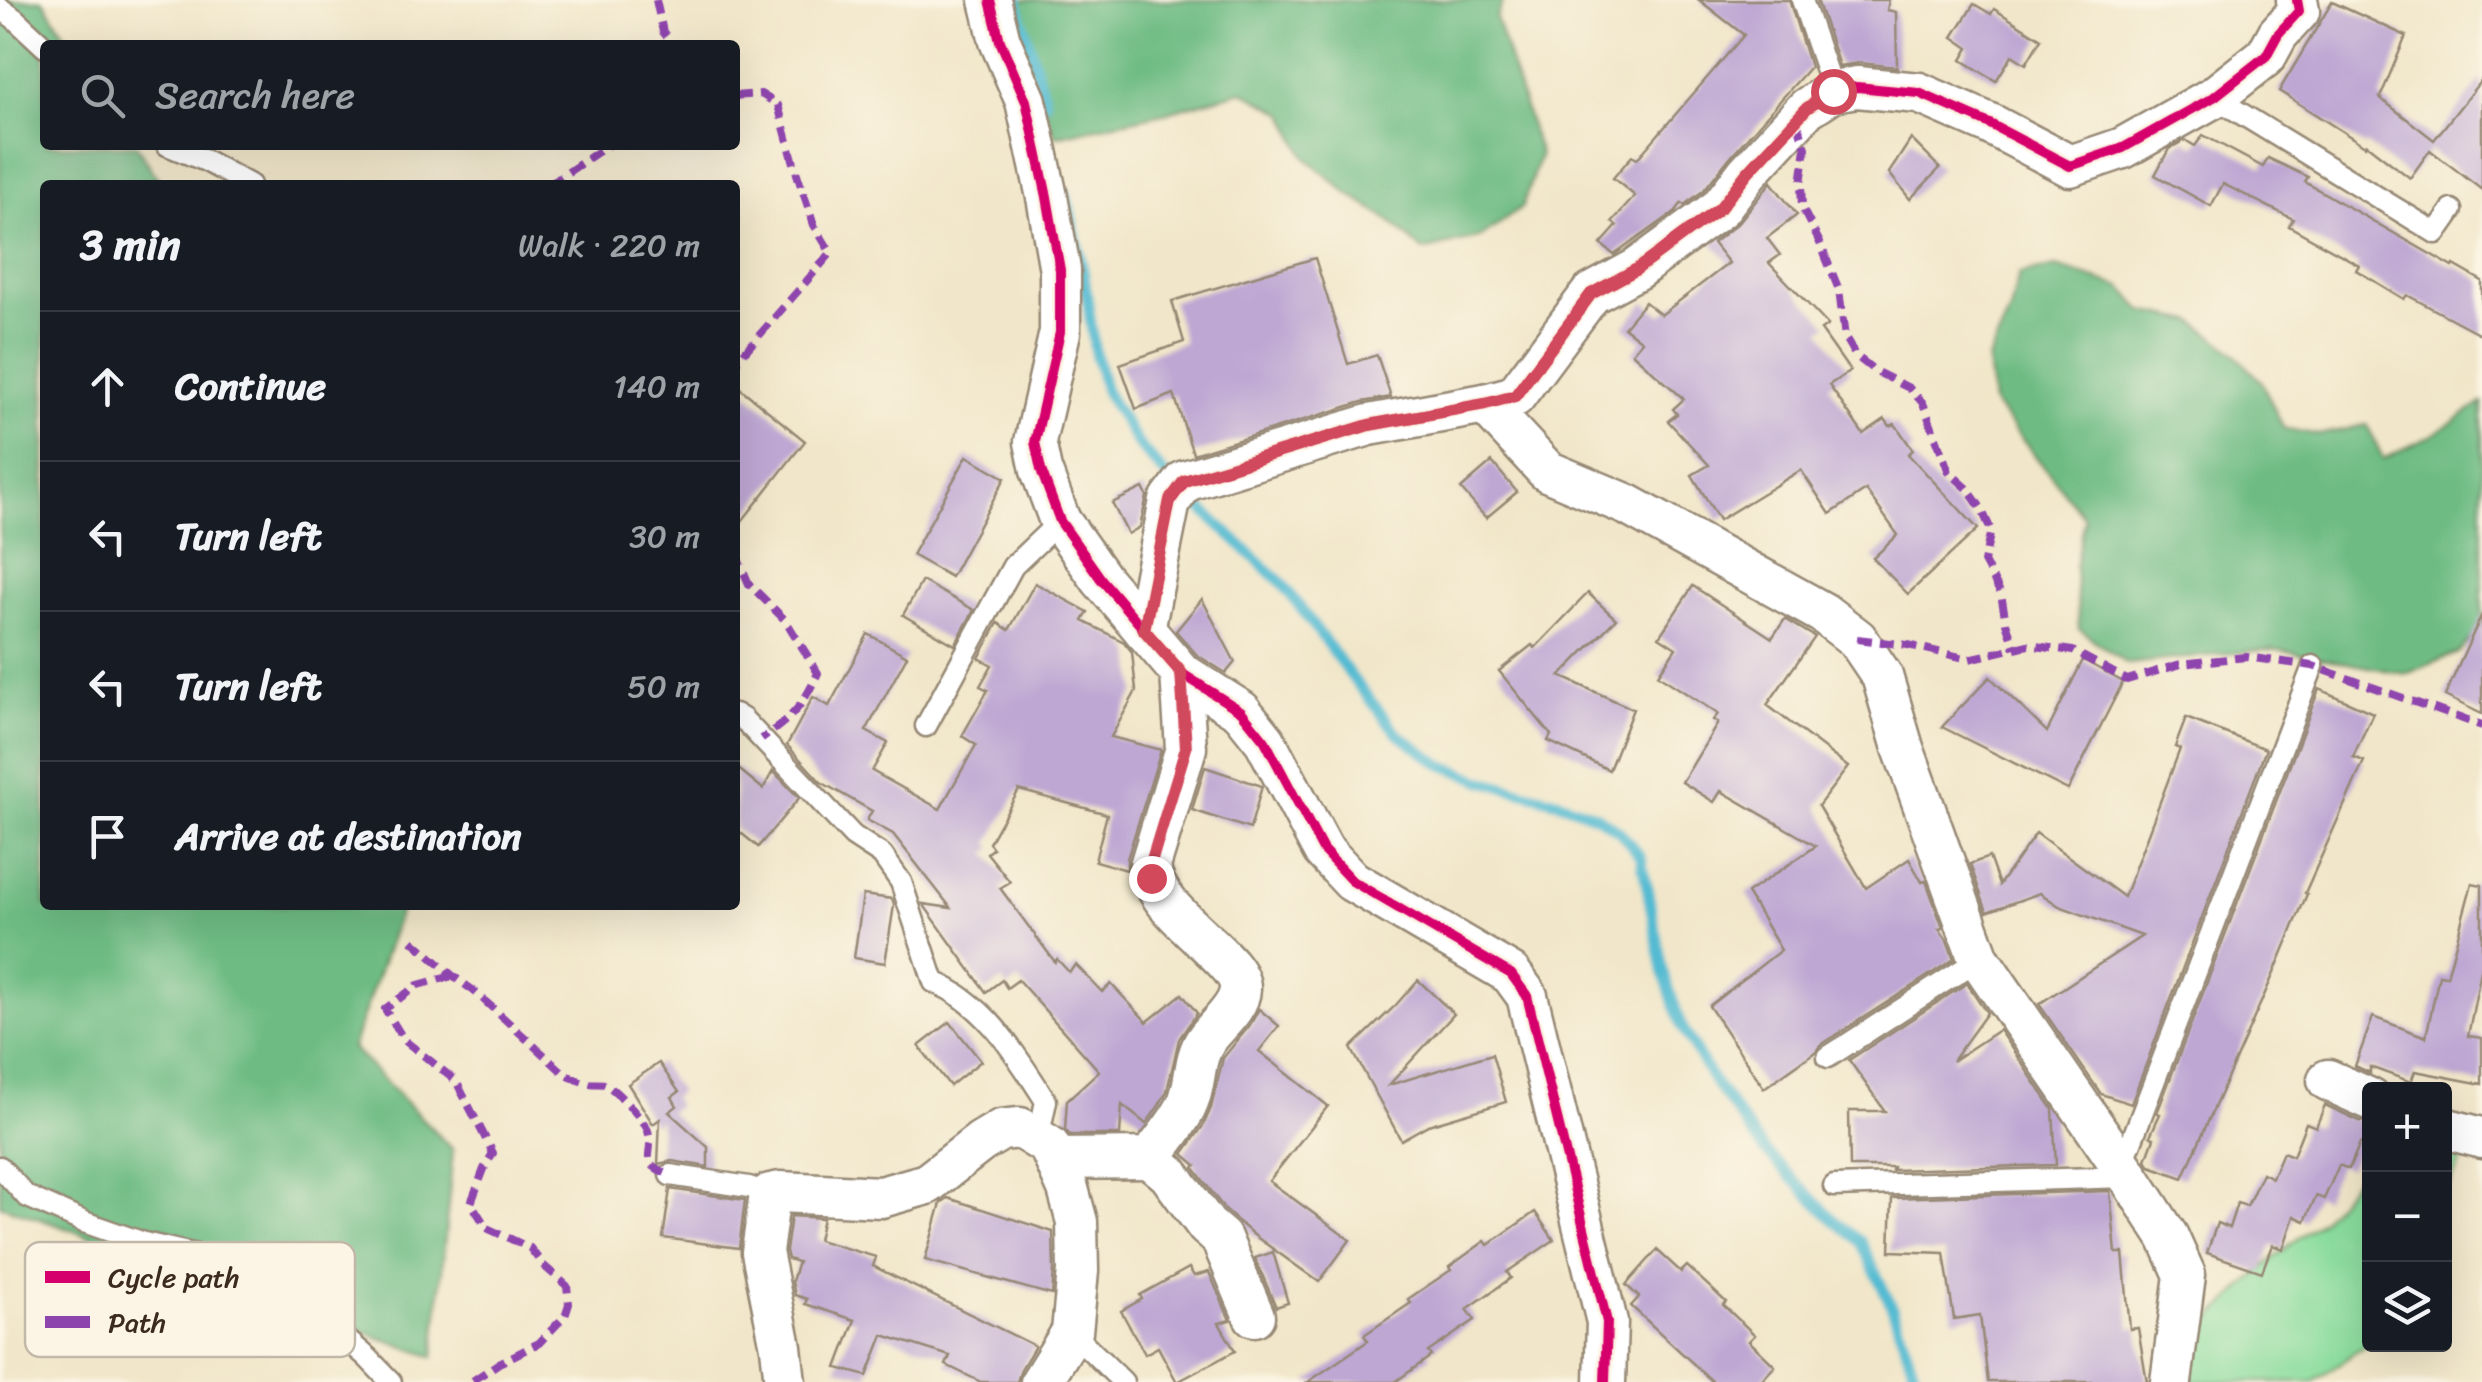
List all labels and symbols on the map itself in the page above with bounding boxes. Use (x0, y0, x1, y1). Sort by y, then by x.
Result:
route start (1811, 69, 1857, 115)
route end (1129, 856, 1175, 902)
legend (25, 1242, 355, 1357)
text: Cycle path (108, 1253, 239, 1302)
text: Path (108, 1298, 166, 1347)

